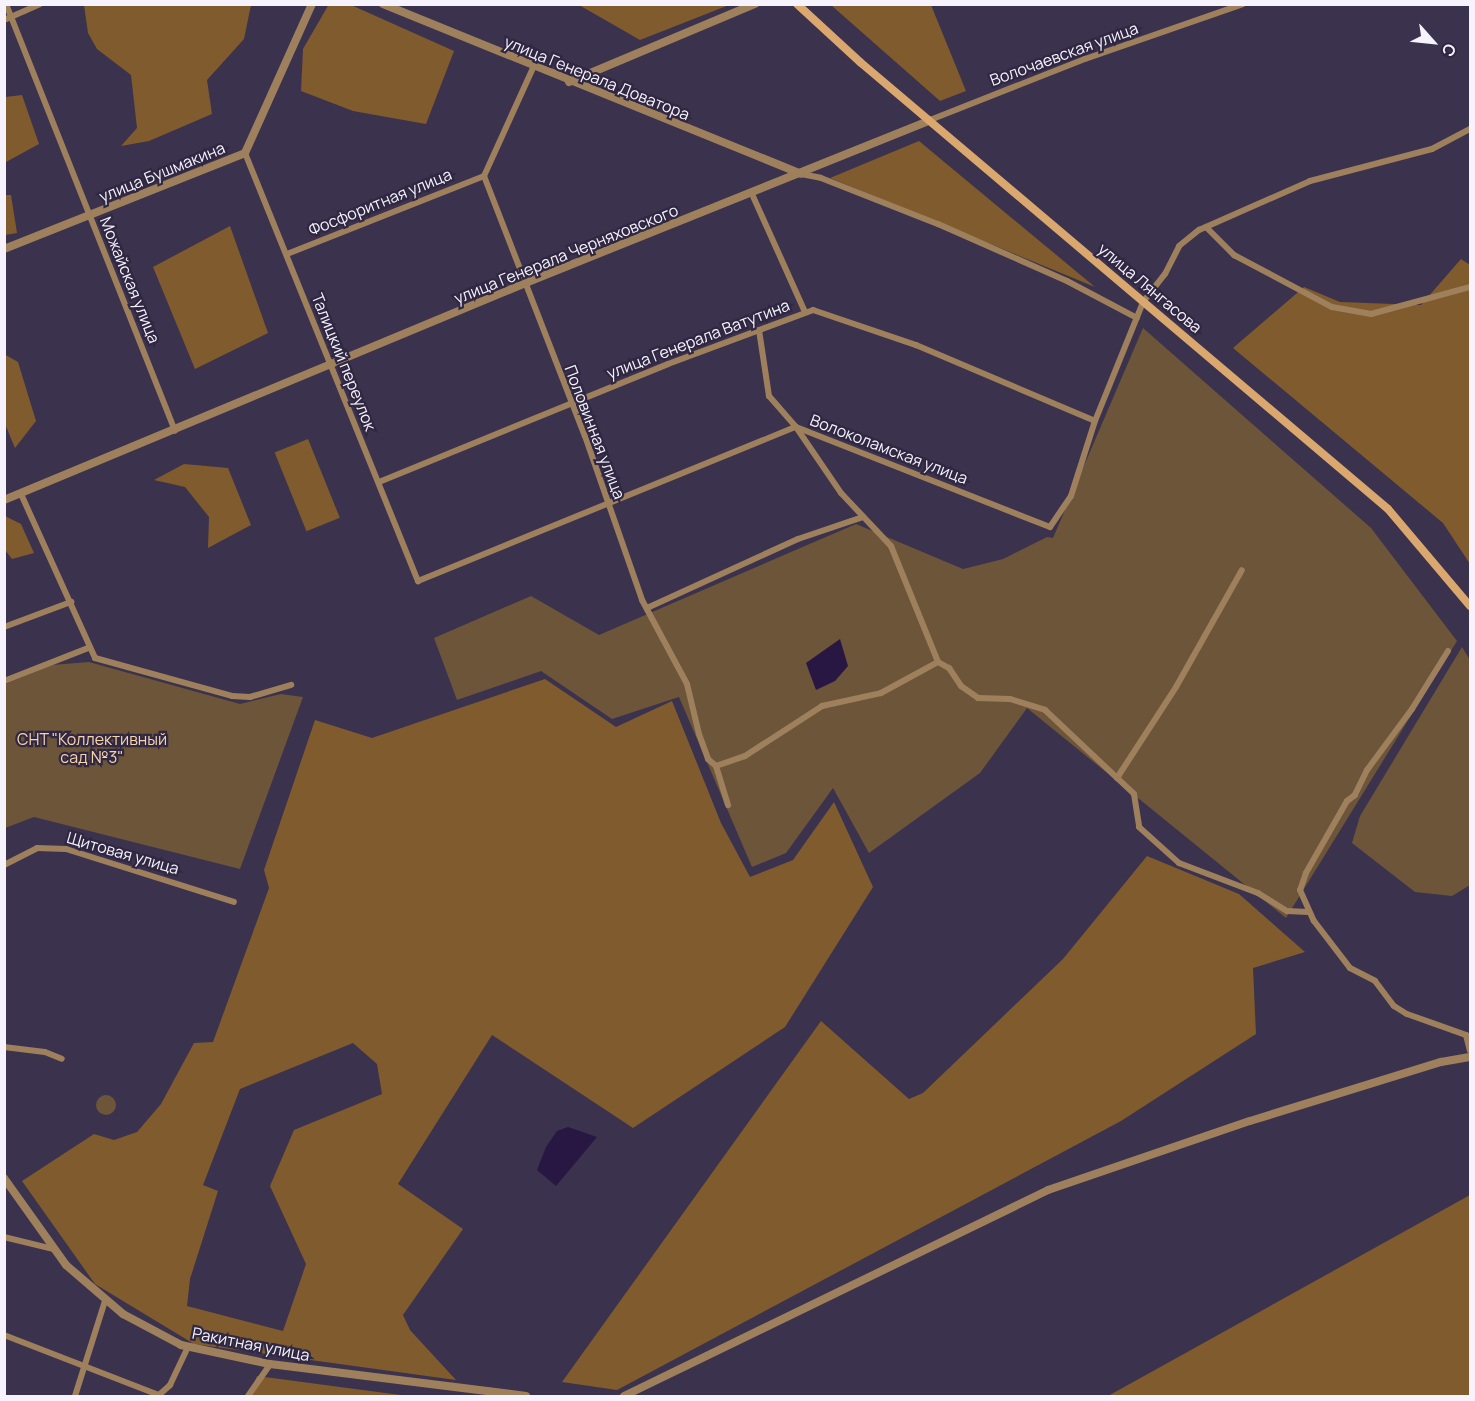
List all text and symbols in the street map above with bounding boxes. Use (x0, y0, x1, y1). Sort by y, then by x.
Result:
north arrow (1403, 12, 1463, 72)
street label: Волочаевская улица (987, 18, 1141, 90)
street label: улица Генерала Доватора (502, 32, 692, 124)
text: С (1437, 40, 1462, 60)
street label: улица Бушмакина (96, 138, 228, 206)
street label: Фосфоритная улица (306, 164, 454, 240)
street label: улица Генерала Черняховского (451, 200, 681, 308)
street label: Можайская улица (96, 214, 164, 346)
street label: улица Лянгасова (1094, 239, 1206, 337)
street label: Талицкий переулок (308, 290, 380, 434)
street label: улица Генерала Ватутина (604, 295, 792, 383)
street label: Половинная улица (561, 362, 629, 502)
street label: Волоколамская улица (807, 410, 971, 488)
park label: СНТ "Коллективный сад №3" (17, 729, 167, 767)
street label: Щитовая улица (65, 828, 181, 878)
street label: Ракитная улица (191, 1323, 311, 1365)

